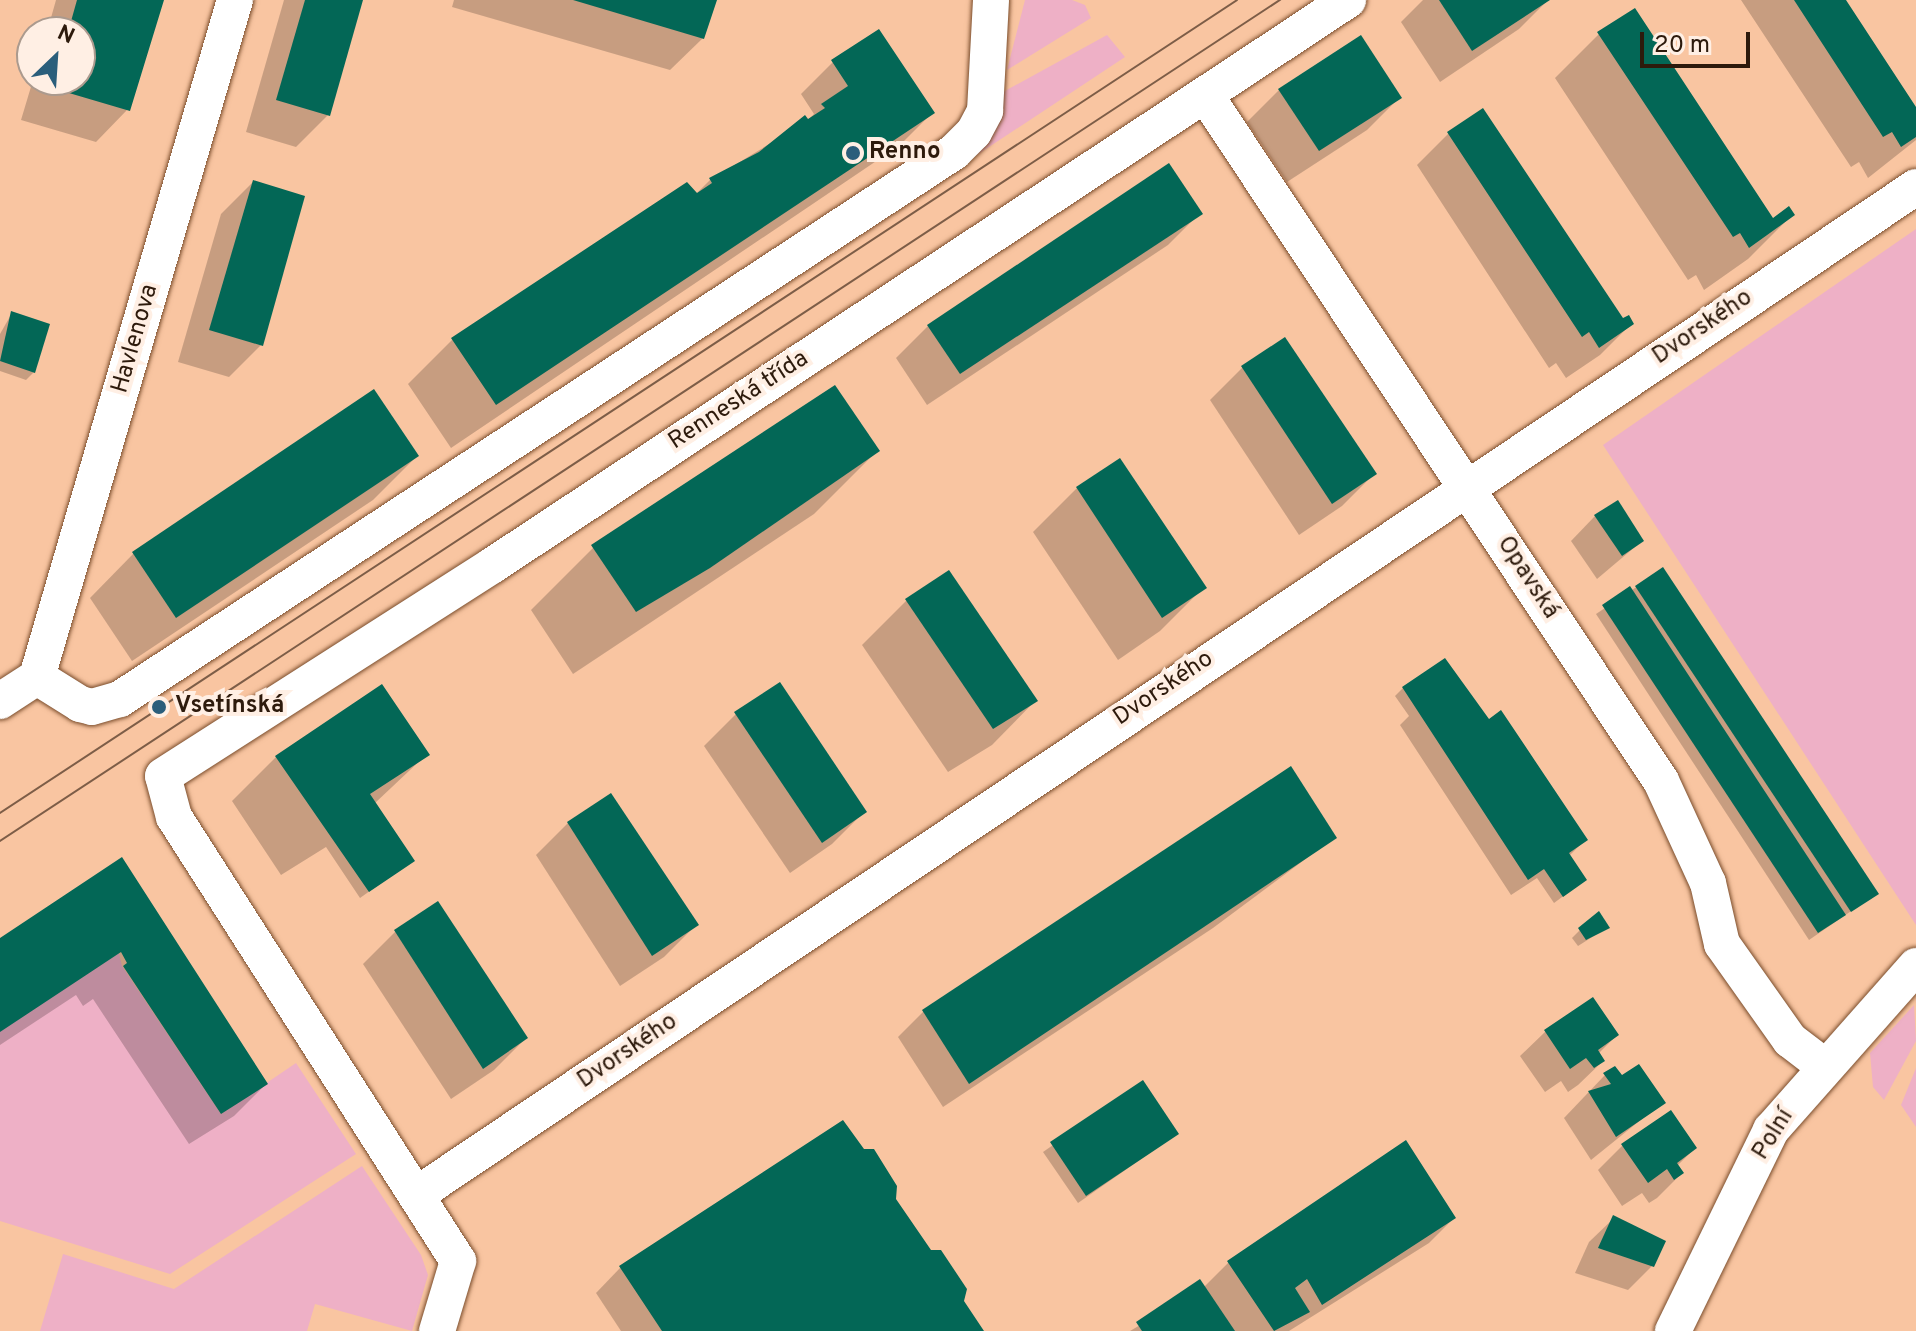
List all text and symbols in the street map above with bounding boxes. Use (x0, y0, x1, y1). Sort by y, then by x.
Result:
north arrow (16, 16, 96, 96)
scale bar (1644, 16, 1754, 66)
text: N (53, 20, 78, 51)
text: 20 m (1654, 31, 1710, 61)
place label: Renno (869, 139, 941, 167)
marker: Renno (844, 144, 862, 162)
street label: Havlenova (107, 281, 165, 397)
street label: Dvorského (1648, 284, 1758, 372)
street label: Renneská třída (664, 345, 814, 457)
street label: Opavská (1490, 531, 1564, 625)
street label: Dvorského (1109, 645, 1219, 733)
place label: Vsetínská (175, 693, 284, 721)
marker: Vsetínská (150, 698, 168, 716)
street label: Dvorského (573, 1008, 683, 1096)
street label: Polní (1747, 1104, 1801, 1166)

